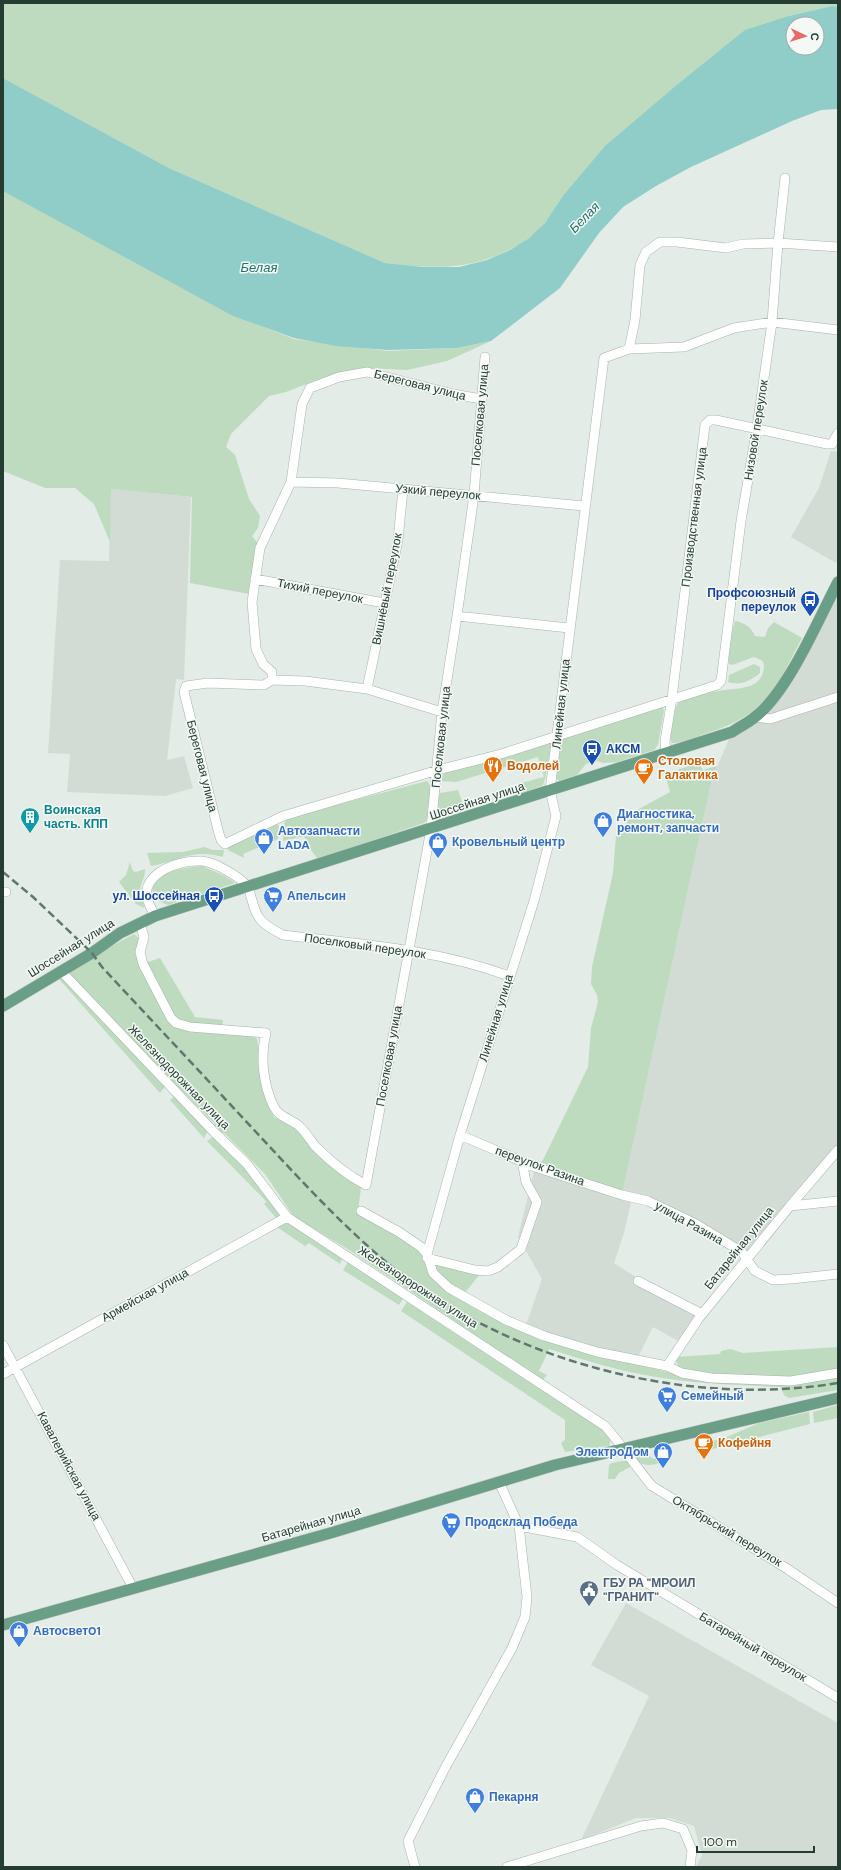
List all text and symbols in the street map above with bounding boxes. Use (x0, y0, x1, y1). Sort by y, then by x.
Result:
north arrow (785, 16, 825, 56)
text: С (808, 32, 822, 41)
water label: Белая (565, 198, 603, 236)
water label: Белая (241, 259, 277, 276)
street label: Поселковая улица (468, 363, 492, 467)
street label: Береговая улица (372, 366, 468, 404)
street label: Низовой переулок (740, 378, 772, 481)
street label: Производственная улица (677, 446, 711, 588)
street label: Узкий переулок (395, 480, 482, 504)
street label: Вишнёвый переулок (368, 531, 406, 646)
street label: Тихий переулок (276, 575, 365, 607)
place label: Профсоюзный переулок (707, 585, 797, 615)
bus stop icon: Профсоюзный переулок (799, 589, 821, 617)
street label: Линейная улица (548, 658, 574, 750)
street label: Поселковая улица (428, 685, 454, 789)
street label: Береговая улица (183, 718, 221, 814)
bus stop icon: АКСМ (581, 738, 603, 766)
place label: АКСМ (606, 741, 640, 757)
place label: Столовая Галактика (658, 753, 718, 783)
restaurant icon: Водолей (482, 755, 504, 783)
cafe icon: Столовая Галактика (633, 757, 655, 785)
place label: Водолей (507, 758, 559, 774)
street label: Шоссейная улица (427, 778, 527, 824)
place label: Воинская часть. КПП (44, 802, 108, 832)
building icon: Воинская часть. КПП (19, 806, 41, 834)
place label: Диагностика, ремонт, запчасти (617, 806, 719, 836)
shop icon: Диагностика, ремонт, запчасти (592, 810, 614, 838)
place label: Автозапчасти LADA (278, 823, 360, 853)
shop icon: Автозапчасти LADA (253, 827, 275, 855)
shop icon: Кровельный центр (427, 831, 449, 859)
place label: Кровельный центр (452, 834, 565, 850)
bus stop icon: ул. Шоссейная (203, 885, 225, 913)
supermarket icon: Апельсин (262, 885, 284, 913)
place label: ул. Шоссейная (112, 888, 200, 904)
place label: Апельсин (287, 888, 346, 904)
street label: Шоссейная улица (25, 915, 118, 981)
street label: Поселковый переулок (303, 930, 428, 963)
street label: Линейная улица (475, 972, 517, 1064)
street label: Поселковая улица (372, 1004, 406, 1108)
street label: Железнодорожная улица (125, 1021, 234, 1133)
street label: переулок Разина (493, 1142, 587, 1190)
street label: улица Разина (652, 1198, 726, 1249)
street label: Батарейная улица (701, 1203, 778, 1293)
street label: Железнодорожная улица (355, 1242, 481, 1332)
street label: Армейская улица (99, 1264, 192, 1326)
supermarket icon: Семейный (656, 1385, 678, 1413)
place label: Семейный (681, 1388, 744, 1404)
street label: Кавалерийская улица (33, 1409, 105, 1524)
cafe icon: Кофейня (693, 1432, 715, 1460)
place label: Кофейня (718, 1435, 771, 1451)
shop icon: ЭлектроДом (652, 1441, 674, 1469)
place label: ЭлектроДом (575, 1444, 649, 1460)
street label: Октябрьский переулок (669, 1492, 786, 1571)
street label: Батарейная улица (260, 1502, 363, 1546)
supermarket icon: Продсклад Победа (440, 1511, 462, 1539)
place label: Продсклад Победа (465, 1514, 578, 1530)
place label: ГБУ РА "МРОИЛ "ГРАНИТ" (603, 1575, 695, 1605)
public building icon: ГБУ РА "МРОИЛ "ГРАНИТ" (578, 1579, 600, 1607)
street label: Батарейный переулок (696, 1609, 810, 1686)
shop icon: Автосвет01 (8, 1620, 30, 1648)
place label: Автосвет01 (33, 1623, 101, 1639)
shop icon: Пекарня (464, 1786, 486, 1814)
place label: Пекарня (489, 1789, 539, 1805)
scale bar (697, 1828, 814, 1854)
text: 100 m (703, 1834, 737, 1850)

